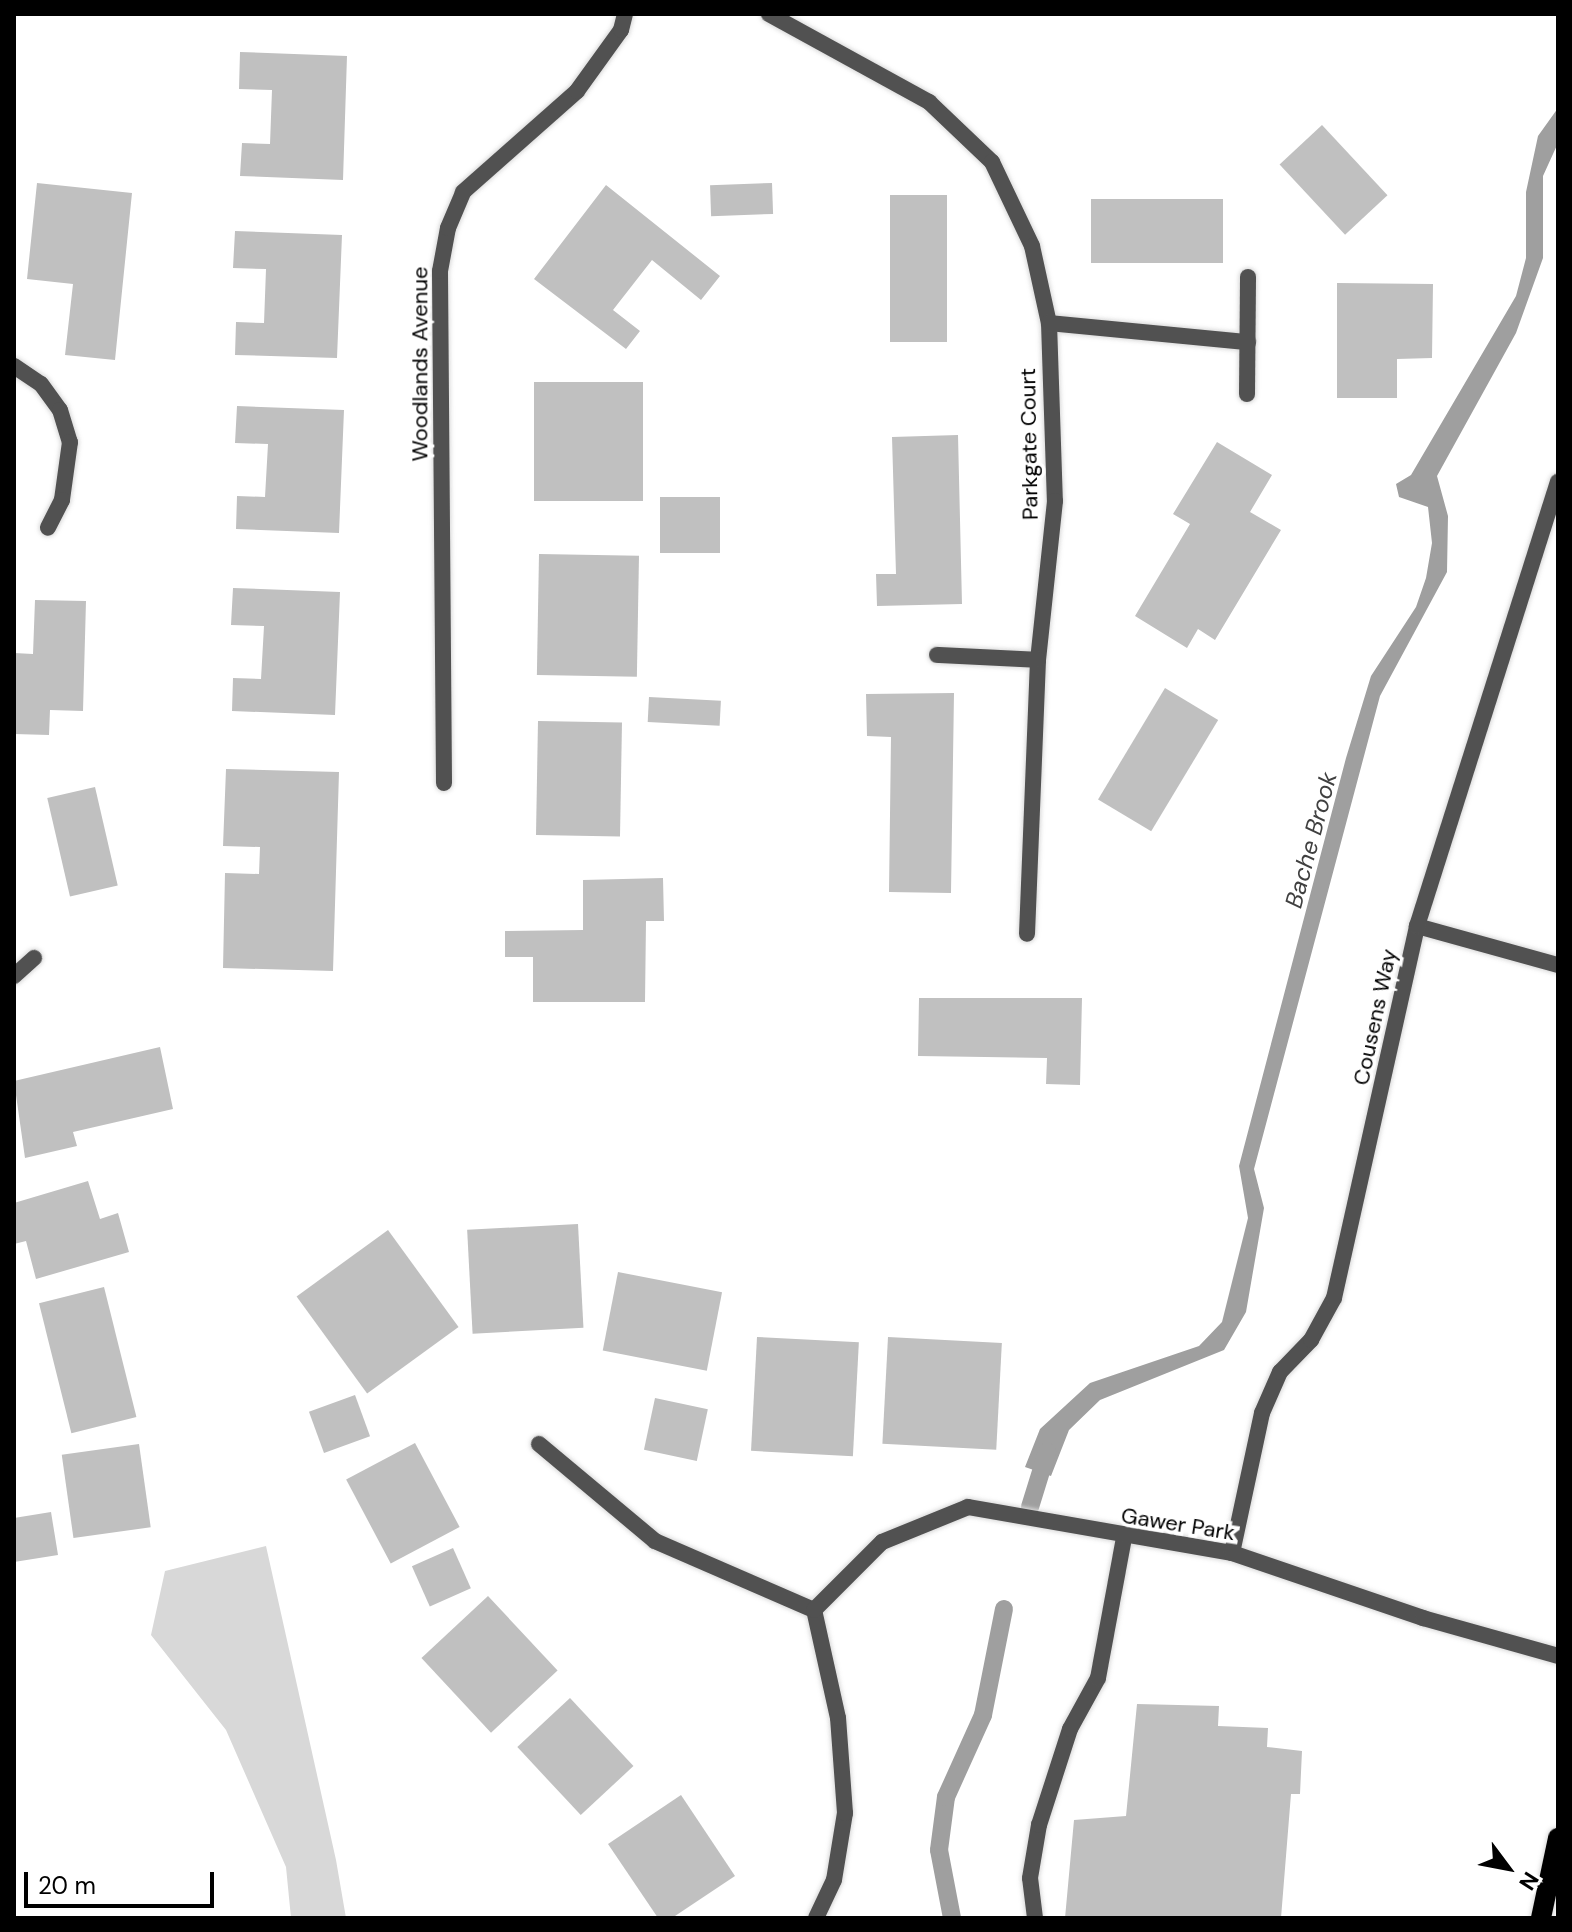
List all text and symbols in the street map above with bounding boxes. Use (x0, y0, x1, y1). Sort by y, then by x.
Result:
street label: Woodlands Avenue (407, 266, 433, 462)
street label: Parkgate Court (1014, 368, 1044, 520)
water label: Bache Brook (1279, 769, 1343, 911)
street label: Cousens Way (1348, 946, 1402, 1088)
street label: Gawer Park (1119, 1502, 1237, 1546)
north arrow (1468, 1828, 1548, 1908)
scale bar (28, 1856, 218, 1906)
text: N (1512, 1866, 1545, 1895)
text: 20 m (38, 1870, 96, 1901)

